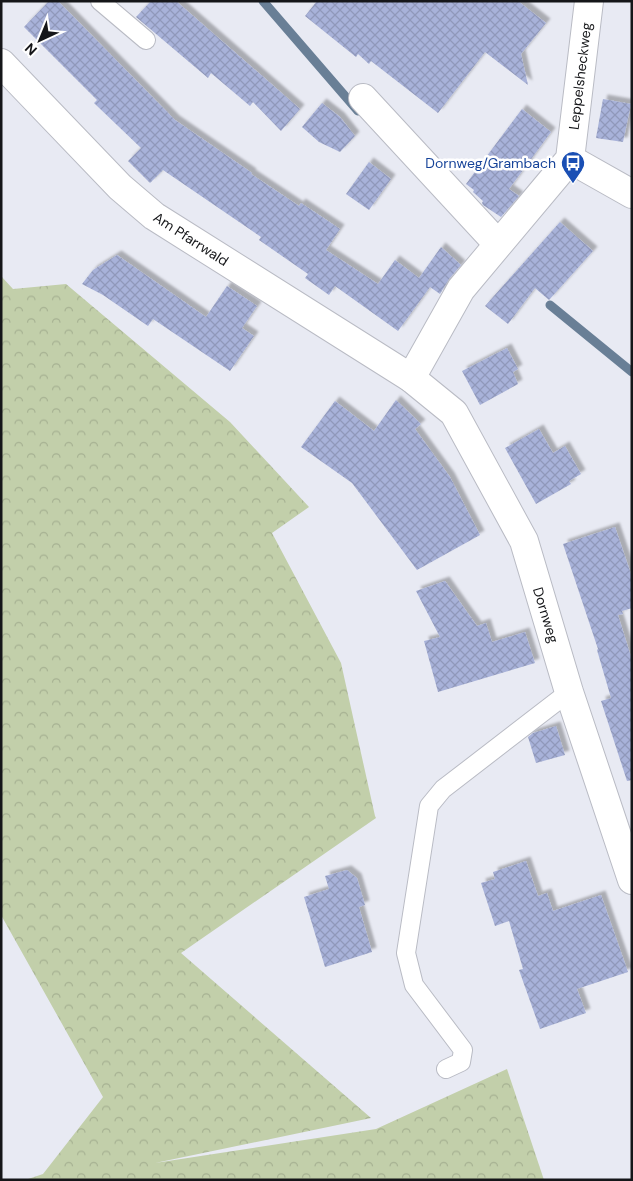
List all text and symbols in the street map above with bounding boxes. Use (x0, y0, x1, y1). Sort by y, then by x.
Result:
north arrow (15, 15, 65, 65)
street label: Leppelsheckweg (564, 21, 596, 131)
text: N (21, 39, 41, 59)
bus stop icon: Dornweg/Grambach (560, 150, 586, 184)
place label: Dornweg/Grambach (425, 154, 556, 172)
street label: Am Pfarrwald (150, 208, 232, 270)
street label: Dornweg (529, 585, 563, 645)

